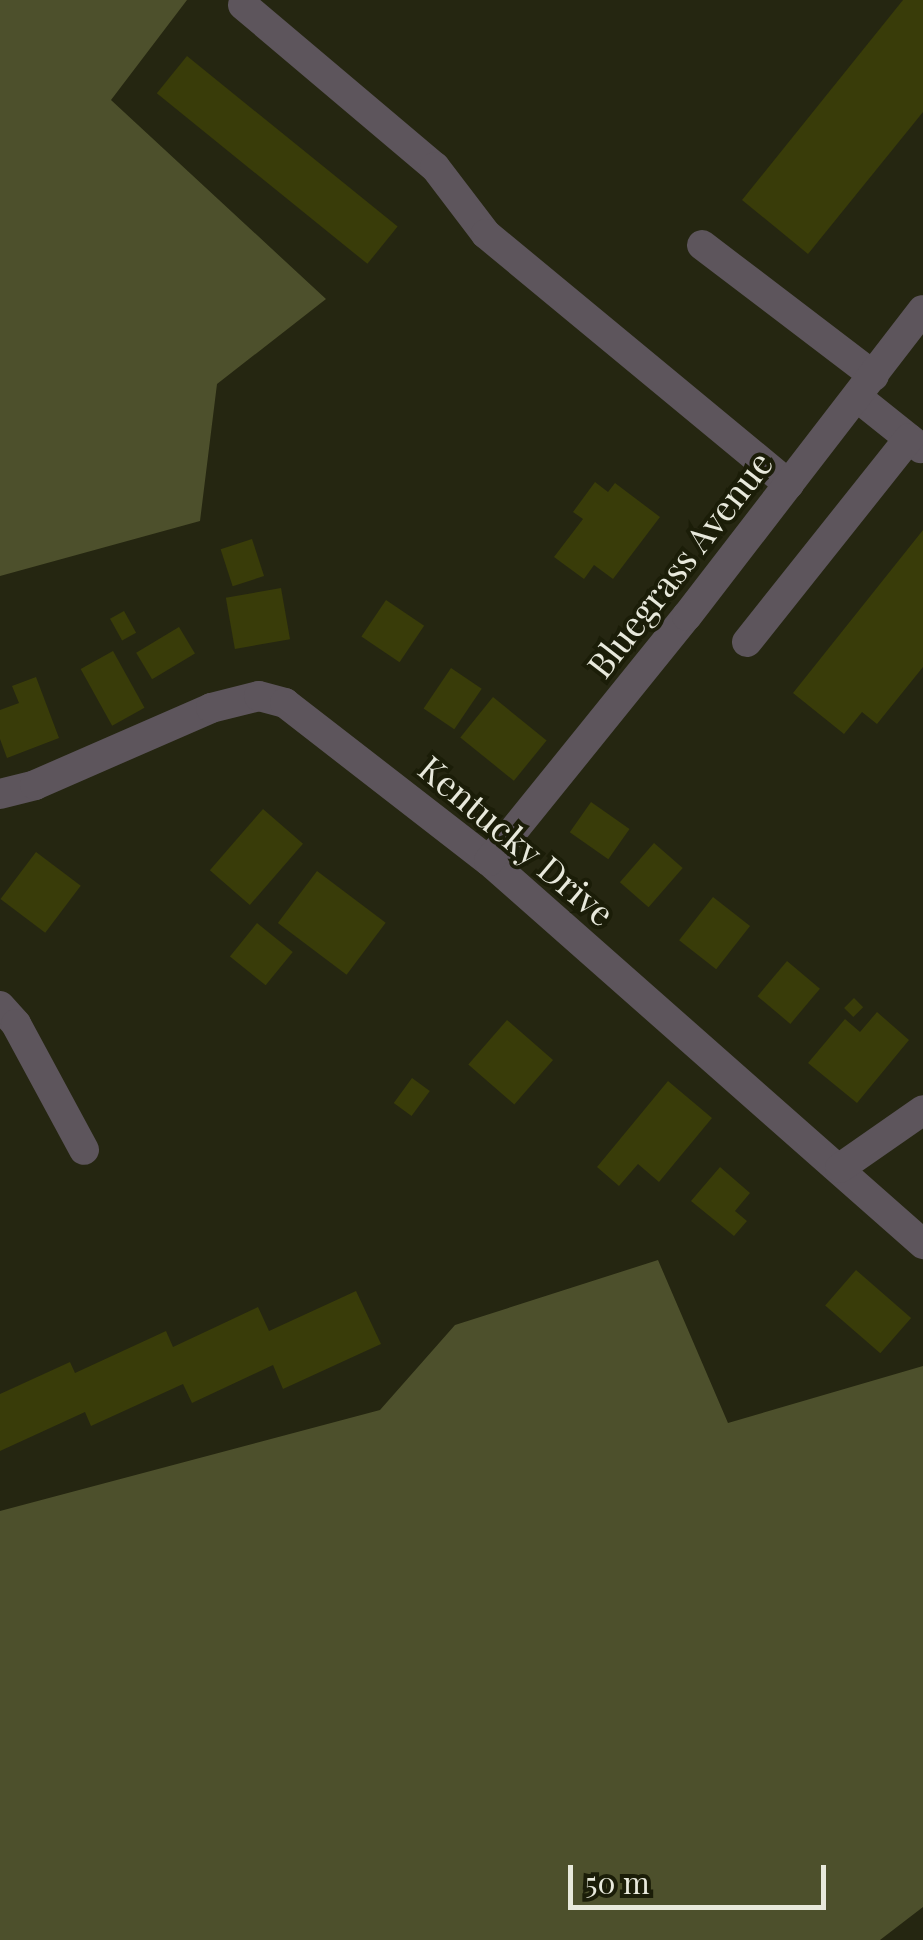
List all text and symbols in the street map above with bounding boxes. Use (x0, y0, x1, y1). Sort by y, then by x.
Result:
street label: Bluegrass Avenue (577, 442, 781, 686)
street label: Kentucky Drive (411, 746, 623, 934)
scale bar (573, 1845, 830, 1907)
text: 50 m (585, 1862, 650, 1902)

